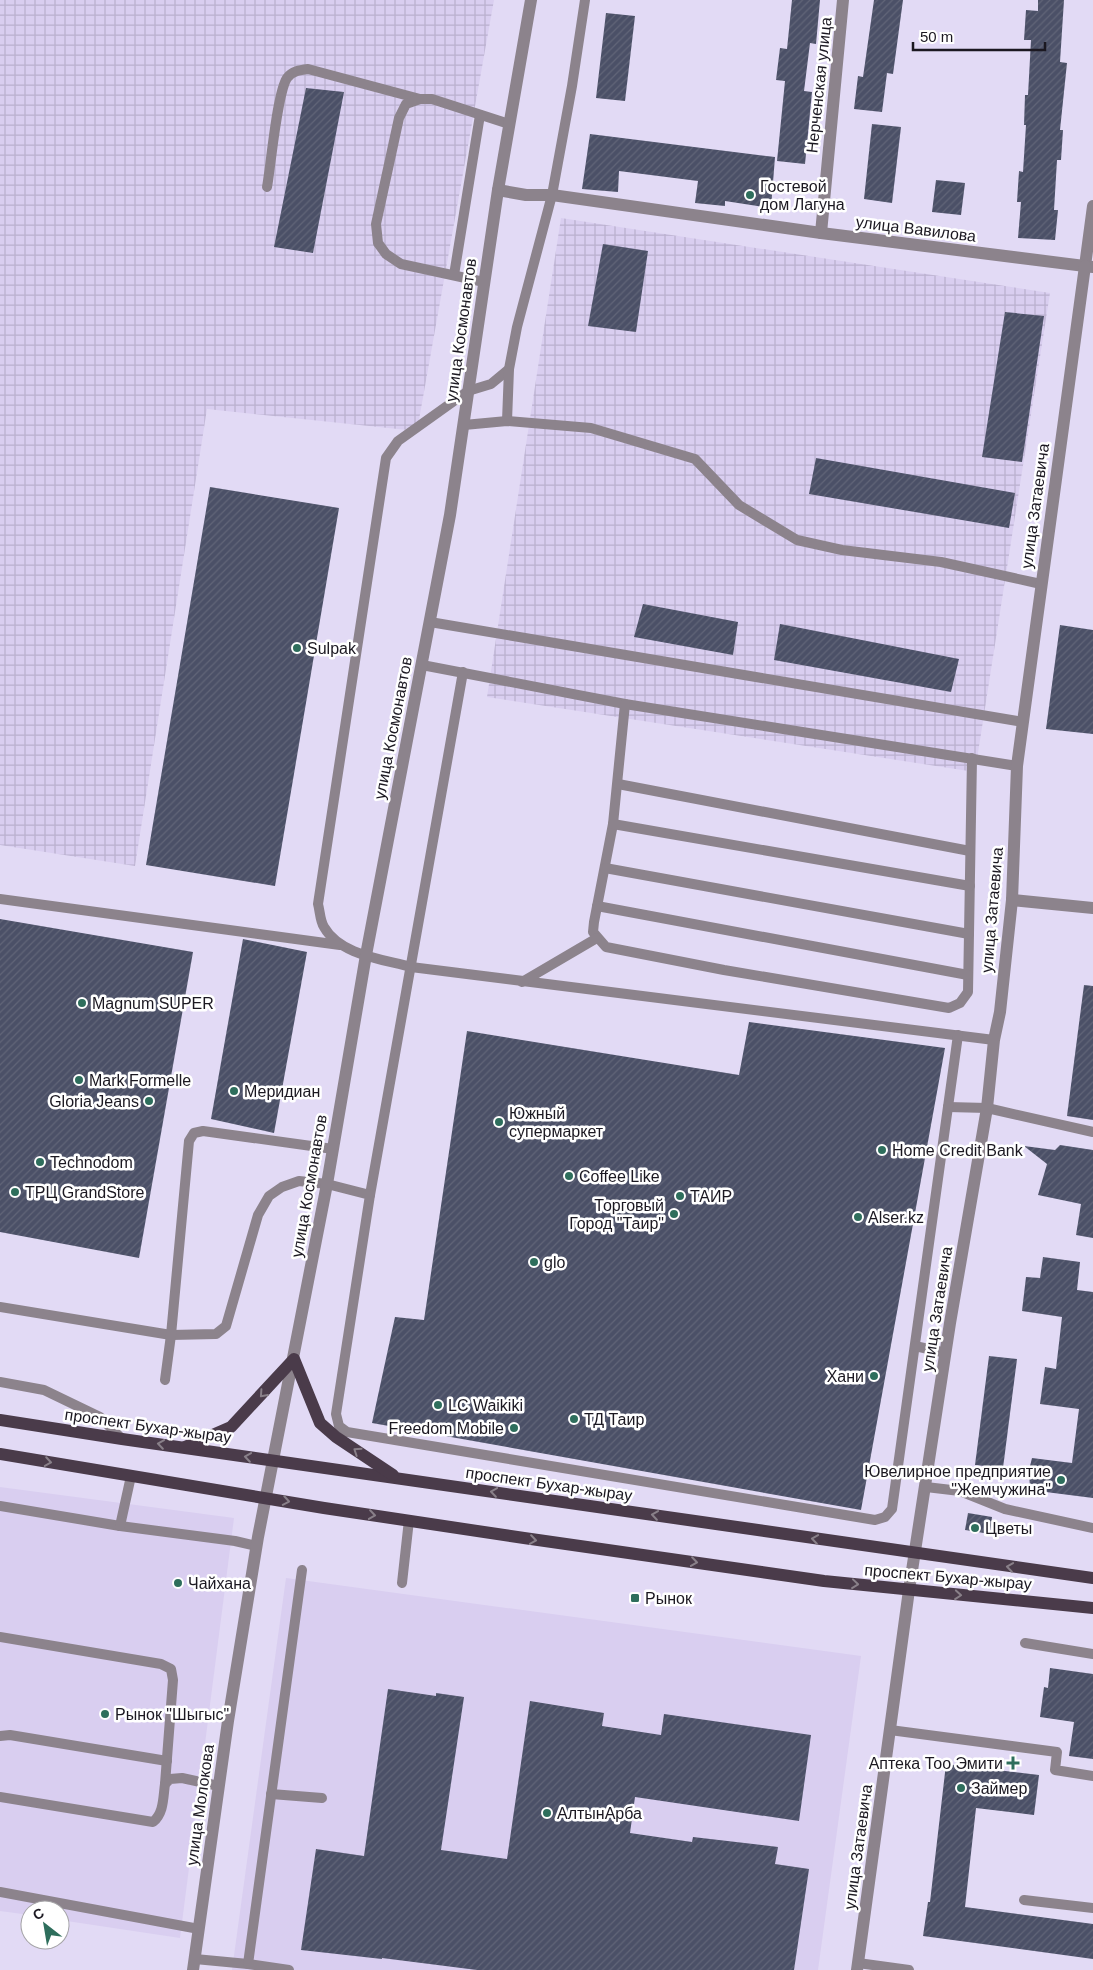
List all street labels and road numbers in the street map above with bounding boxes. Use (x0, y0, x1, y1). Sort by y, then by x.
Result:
street label: Нерченская улица (803, 16, 835, 154)
street label: улица Вавилова (855, 213, 977, 245)
street label: улица Космонавтов (442, 257, 480, 403)
street label: улица Затаевича (1018, 442, 1052, 570)
street label: улица Космонавтов (371, 655, 415, 801)
street label: улица Затаевича (978, 846, 1006, 974)
street label: улица Космонавтов (288, 1113, 330, 1259)
street label: улица Затаевича (919, 1245, 955, 1373)
street label: проспект Бухар-жырау (64, 1406, 232, 1446)
street label: проспект Бухар-жырау (465, 1464, 633, 1504)
street label: проспект Бухар-жырау (864, 1561, 1032, 1593)
street label: улица Молокова (183, 1743, 217, 1867)
street label: улица Затаевича (841, 1783, 875, 1911)

